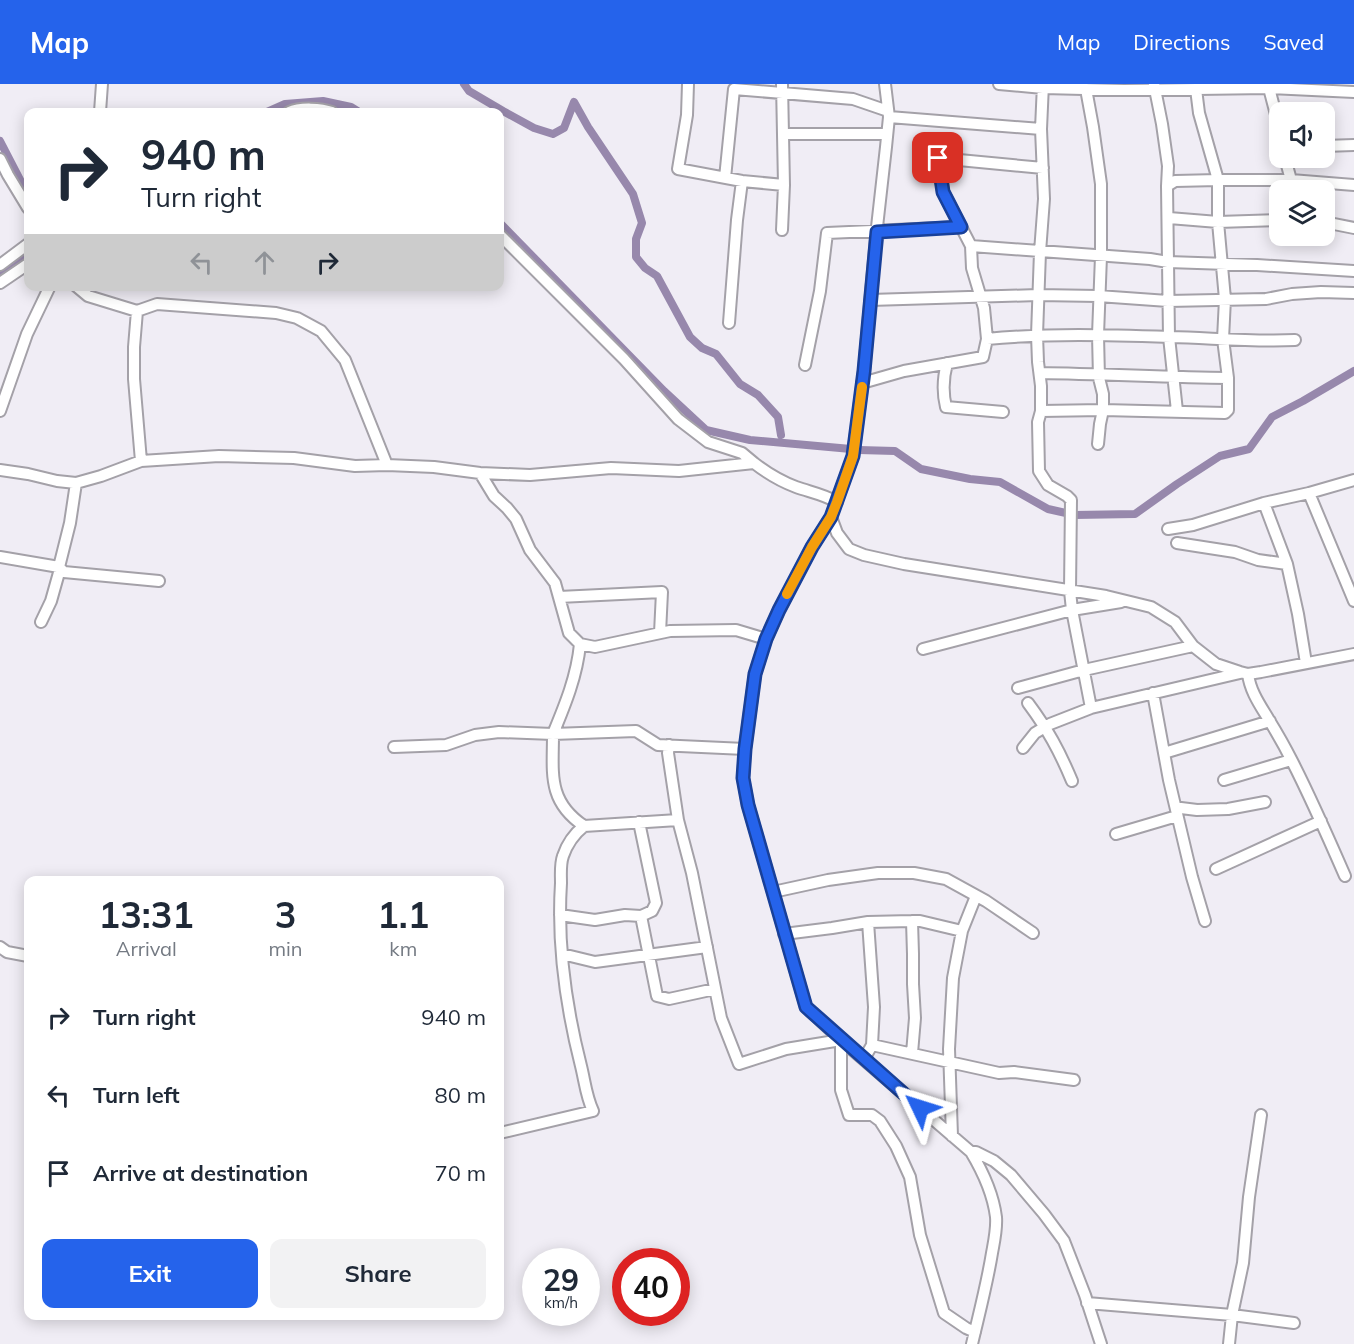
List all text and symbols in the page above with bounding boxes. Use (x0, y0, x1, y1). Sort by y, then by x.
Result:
text: Map (30, 25, 89, 60)
text: Map (1057, 29, 1100, 55)
text: Directions (1133, 29, 1230, 55)
text: Saved (1263, 29, 1324, 55)
map controls (1269, 102, 1335, 246)
button: sound (1269, 102, 1335, 168)
text: 940 m (141, 128, 266, 181)
icon: right (42, 132, 120, 210)
pin (912, 132, 963, 183)
icon: arrive (921, 141, 954, 174)
text: Turn right (141, 180, 261, 214)
button: layers (1269, 180, 1335, 246)
icon: left (185, 246, 218, 279)
icon: ahead (248, 246, 281, 279)
icon: right (311, 246, 344, 279)
text: 13:31 (99, 892, 194, 937)
text: 3 (275, 892, 296, 937)
text: 1.1 (377, 892, 429, 937)
text: Arrival (116, 936, 177, 961)
text: min (269, 936, 303, 961)
text: km (389, 936, 417, 961)
icon: right (42, 1001, 75, 1034)
text: Turn right (93, 1003, 196, 1031)
text: 940 m (421, 1003, 486, 1031)
position arrow (888, 1076, 952, 1140)
icon: left (42, 1079, 75, 1112)
text: Turn left (93, 1081, 180, 1109)
text: 80 m (435, 1081, 486, 1109)
icon: arrive (42, 1157, 75, 1190)
text: Arrive at destination (93, 1159, 308, 1187)
text: 70 m (435, 1159, 486, 1187)
button: Exit (42, 1239, 258, 1308)
button: Share (270, 1239, 486, 1308)
speed limit sign: 40 (612, 1248, 690, 1326)
text: 29 (543, 1261, 579, 1299)
text: km/h (544, 1293, 578, 1312)

